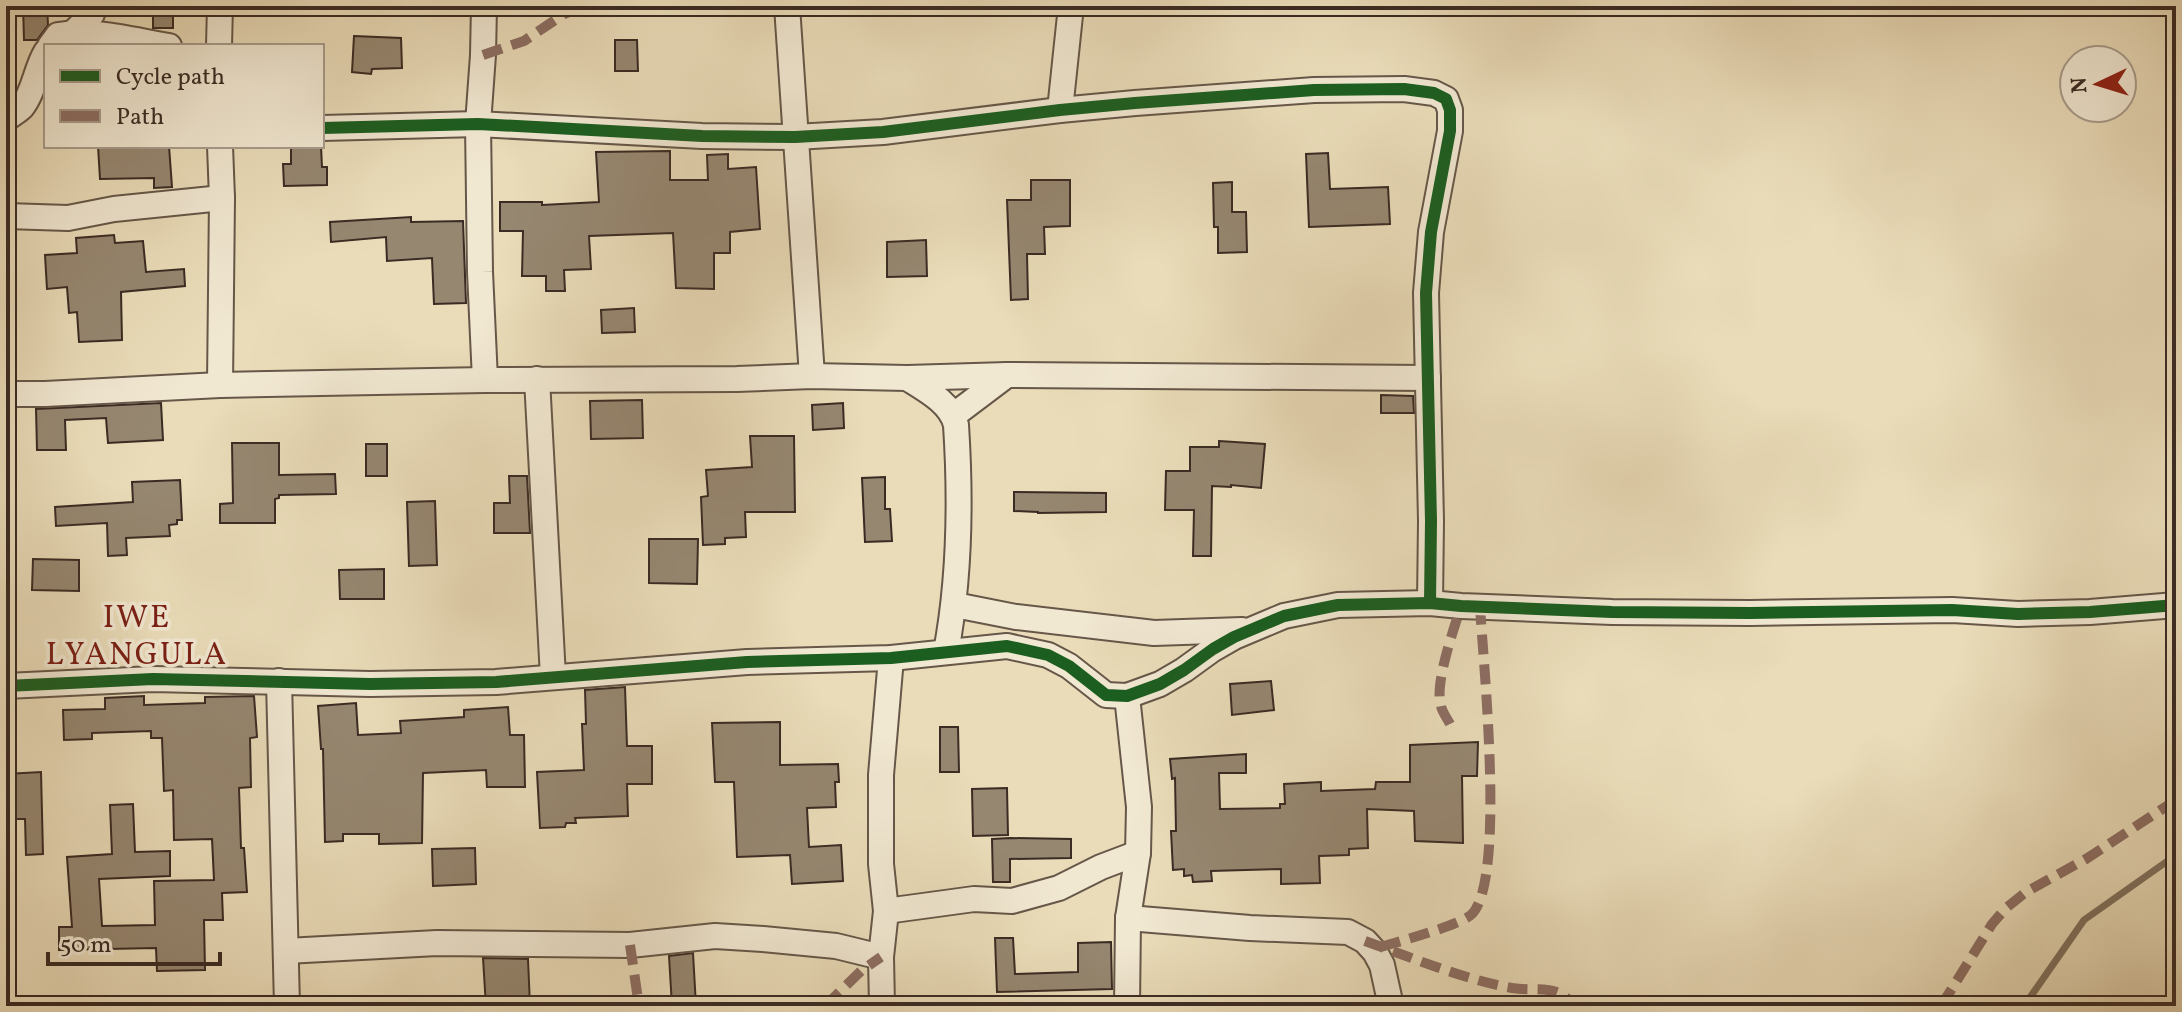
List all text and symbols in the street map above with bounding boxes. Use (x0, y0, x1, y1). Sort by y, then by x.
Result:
legend (44, 44, 324, 148)
north arrow (2058, 44, 2138, 124)
text: Cycle path (116, 61, 225, 95)
text: N (2065, 76, 2097, 94)
text: Path (116, 101, 164, 135)
district label: IWE LYANGULA (46, 597, 228, 678)
scale bar (48, 916, 220, 966)
text: 50 m (60, 929, 112, 963)

